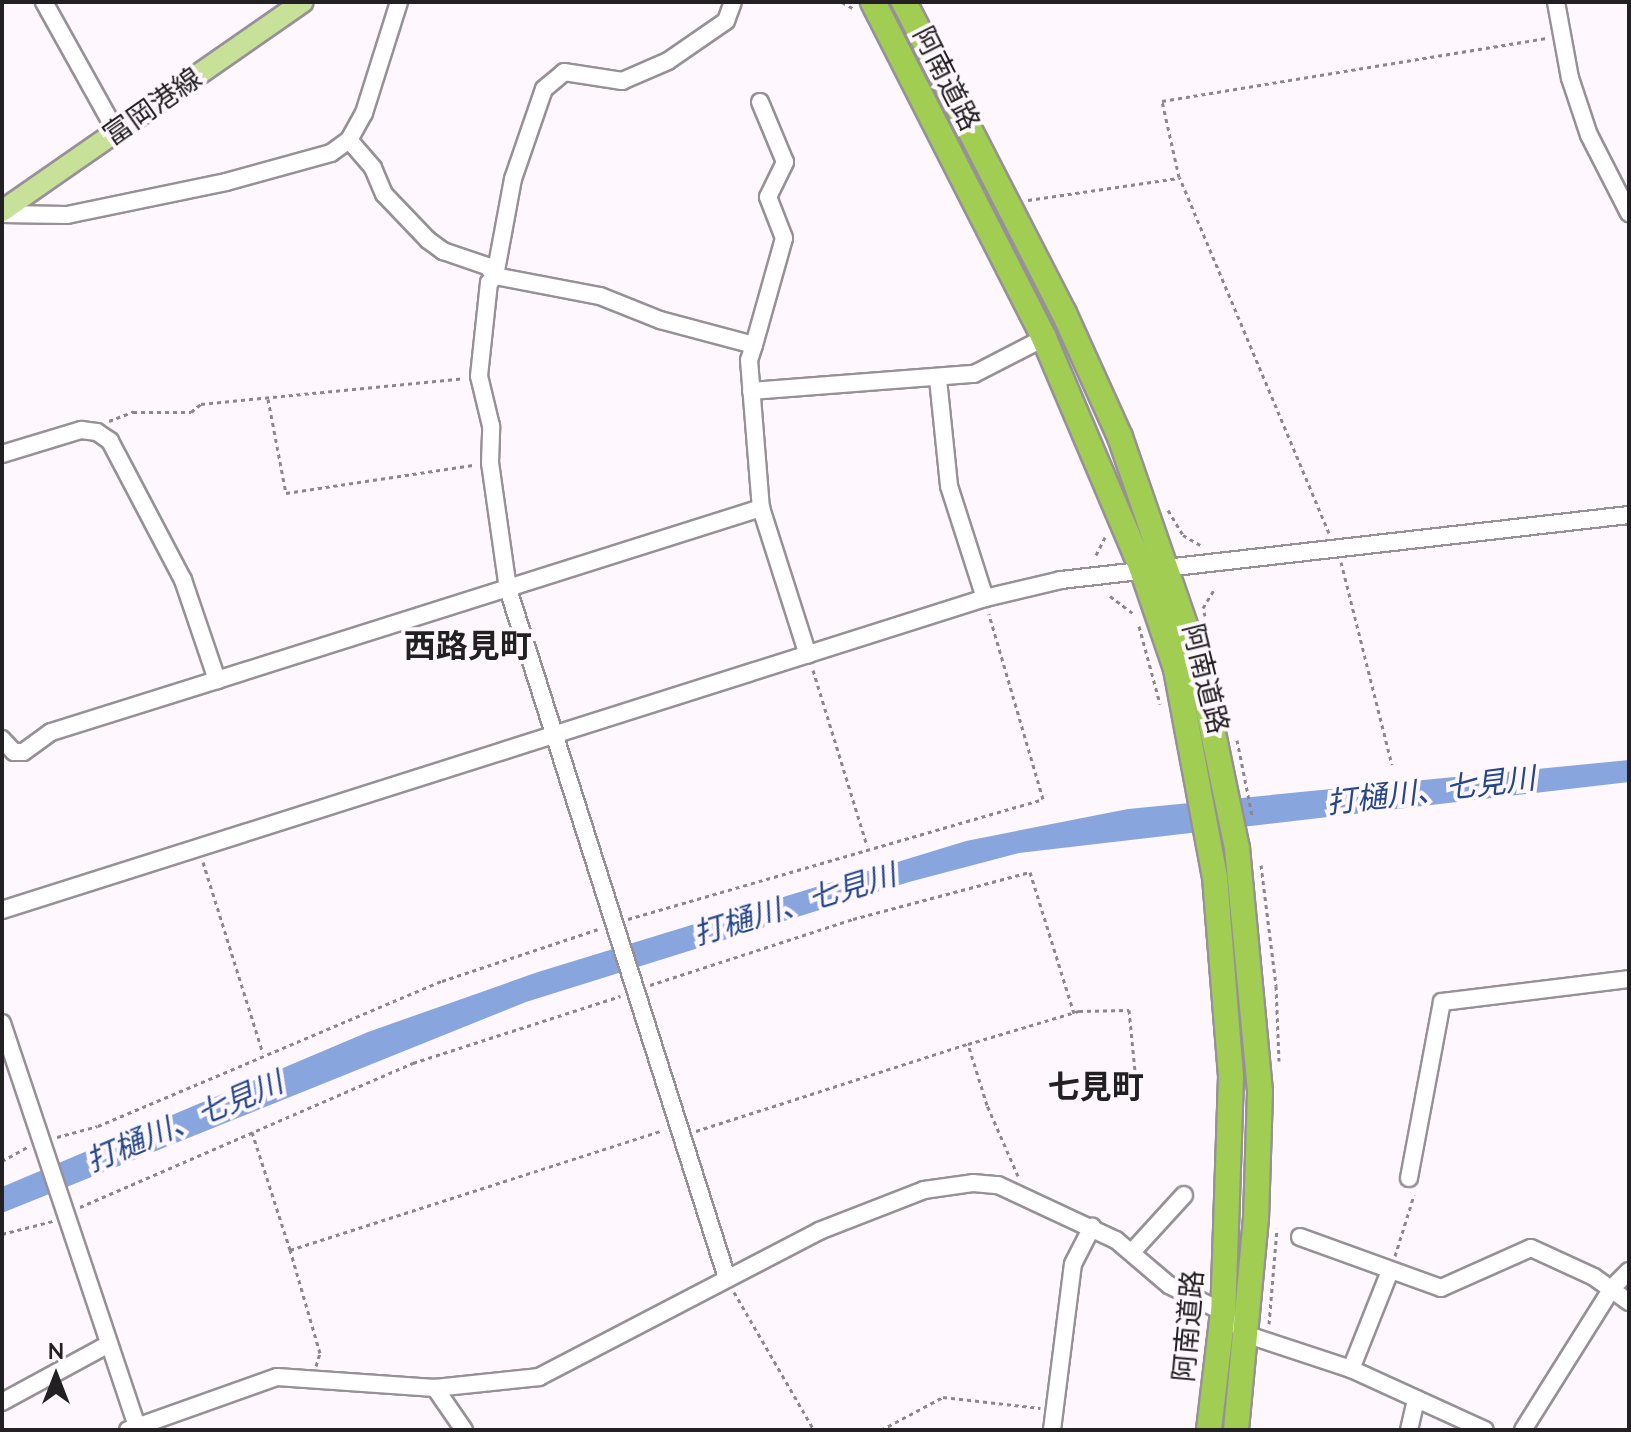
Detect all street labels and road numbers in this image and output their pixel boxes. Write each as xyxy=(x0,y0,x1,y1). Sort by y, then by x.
street label: 阿南道路 xyxy=(906,21,986,137)
street label: 富岡港線 xyxy=(97,61,209,153)
street label: 阿南道路 xyxy=(1175,621,1235,737)
street label: 阿南道路 xyxy=(1167,1269,1211,1383)

